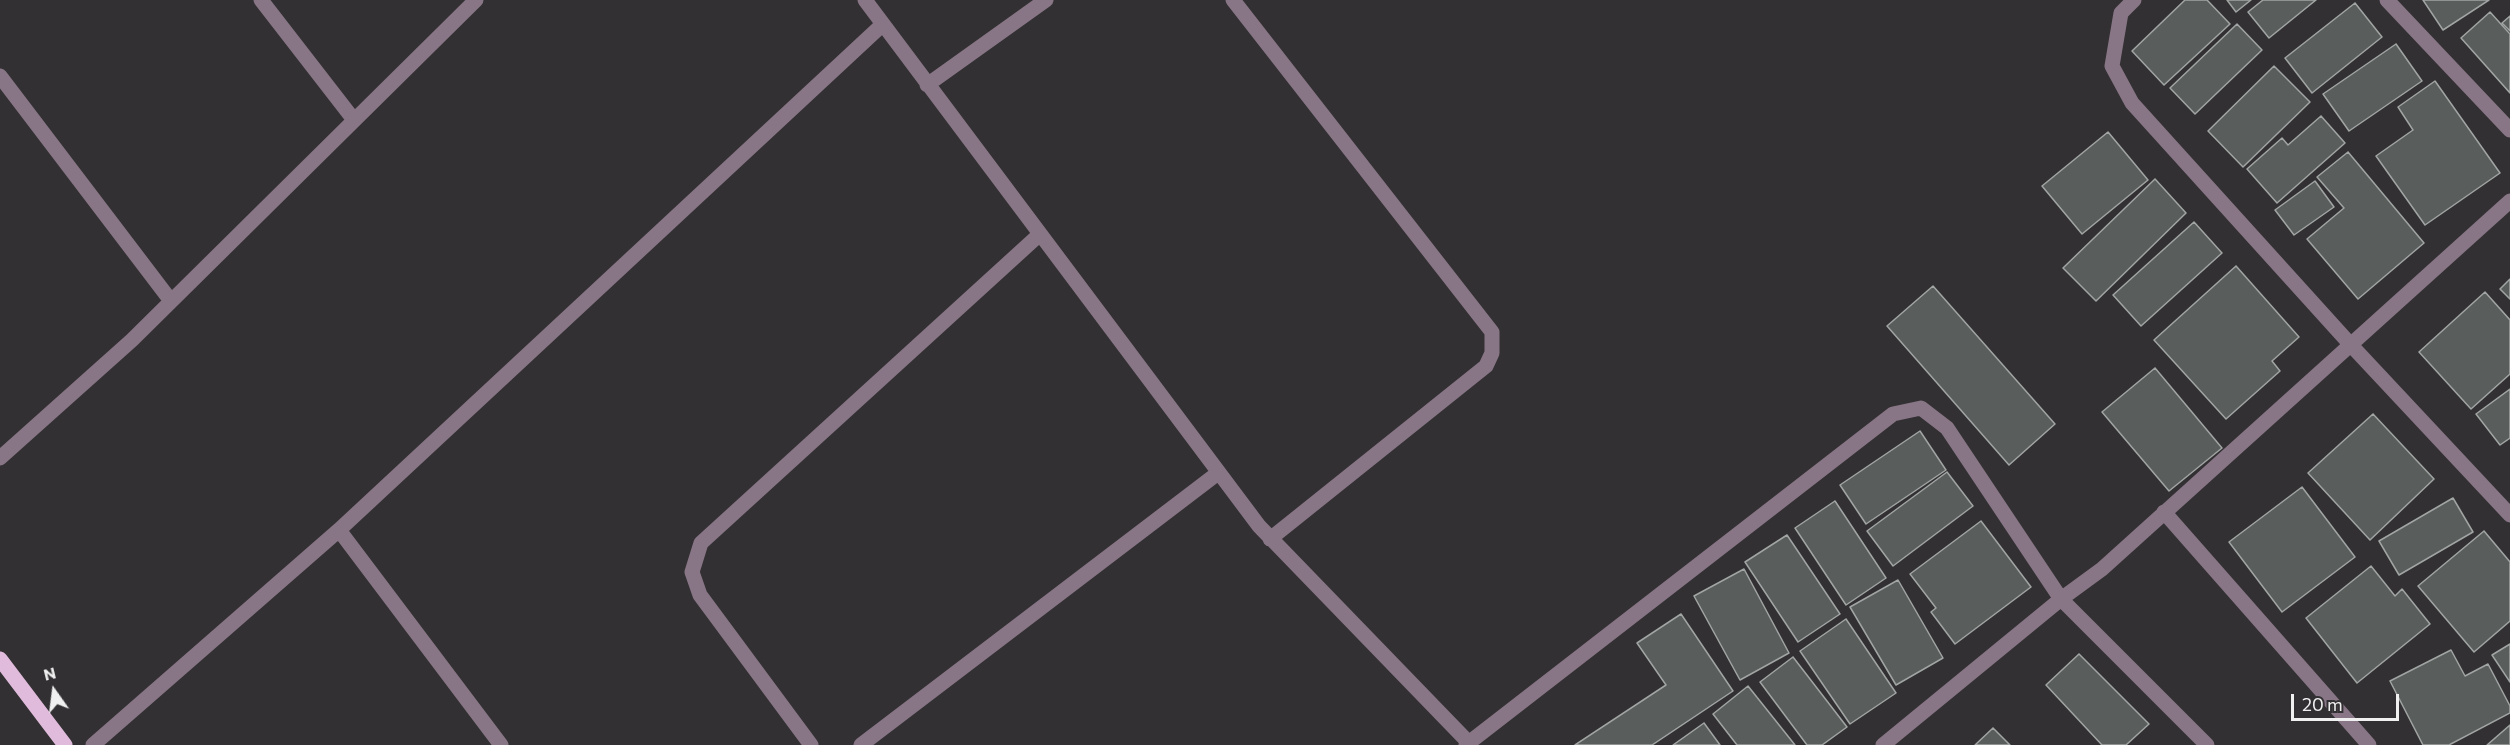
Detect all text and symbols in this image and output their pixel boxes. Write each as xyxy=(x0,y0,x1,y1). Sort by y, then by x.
north arrow xyxy=(24,661,84,721)
text: N xyxy=(41,662,58,684)
scale bar xyxy=(2294,682,2402,720)
text: 20 m xyxy=(2302,693,2343,715)

